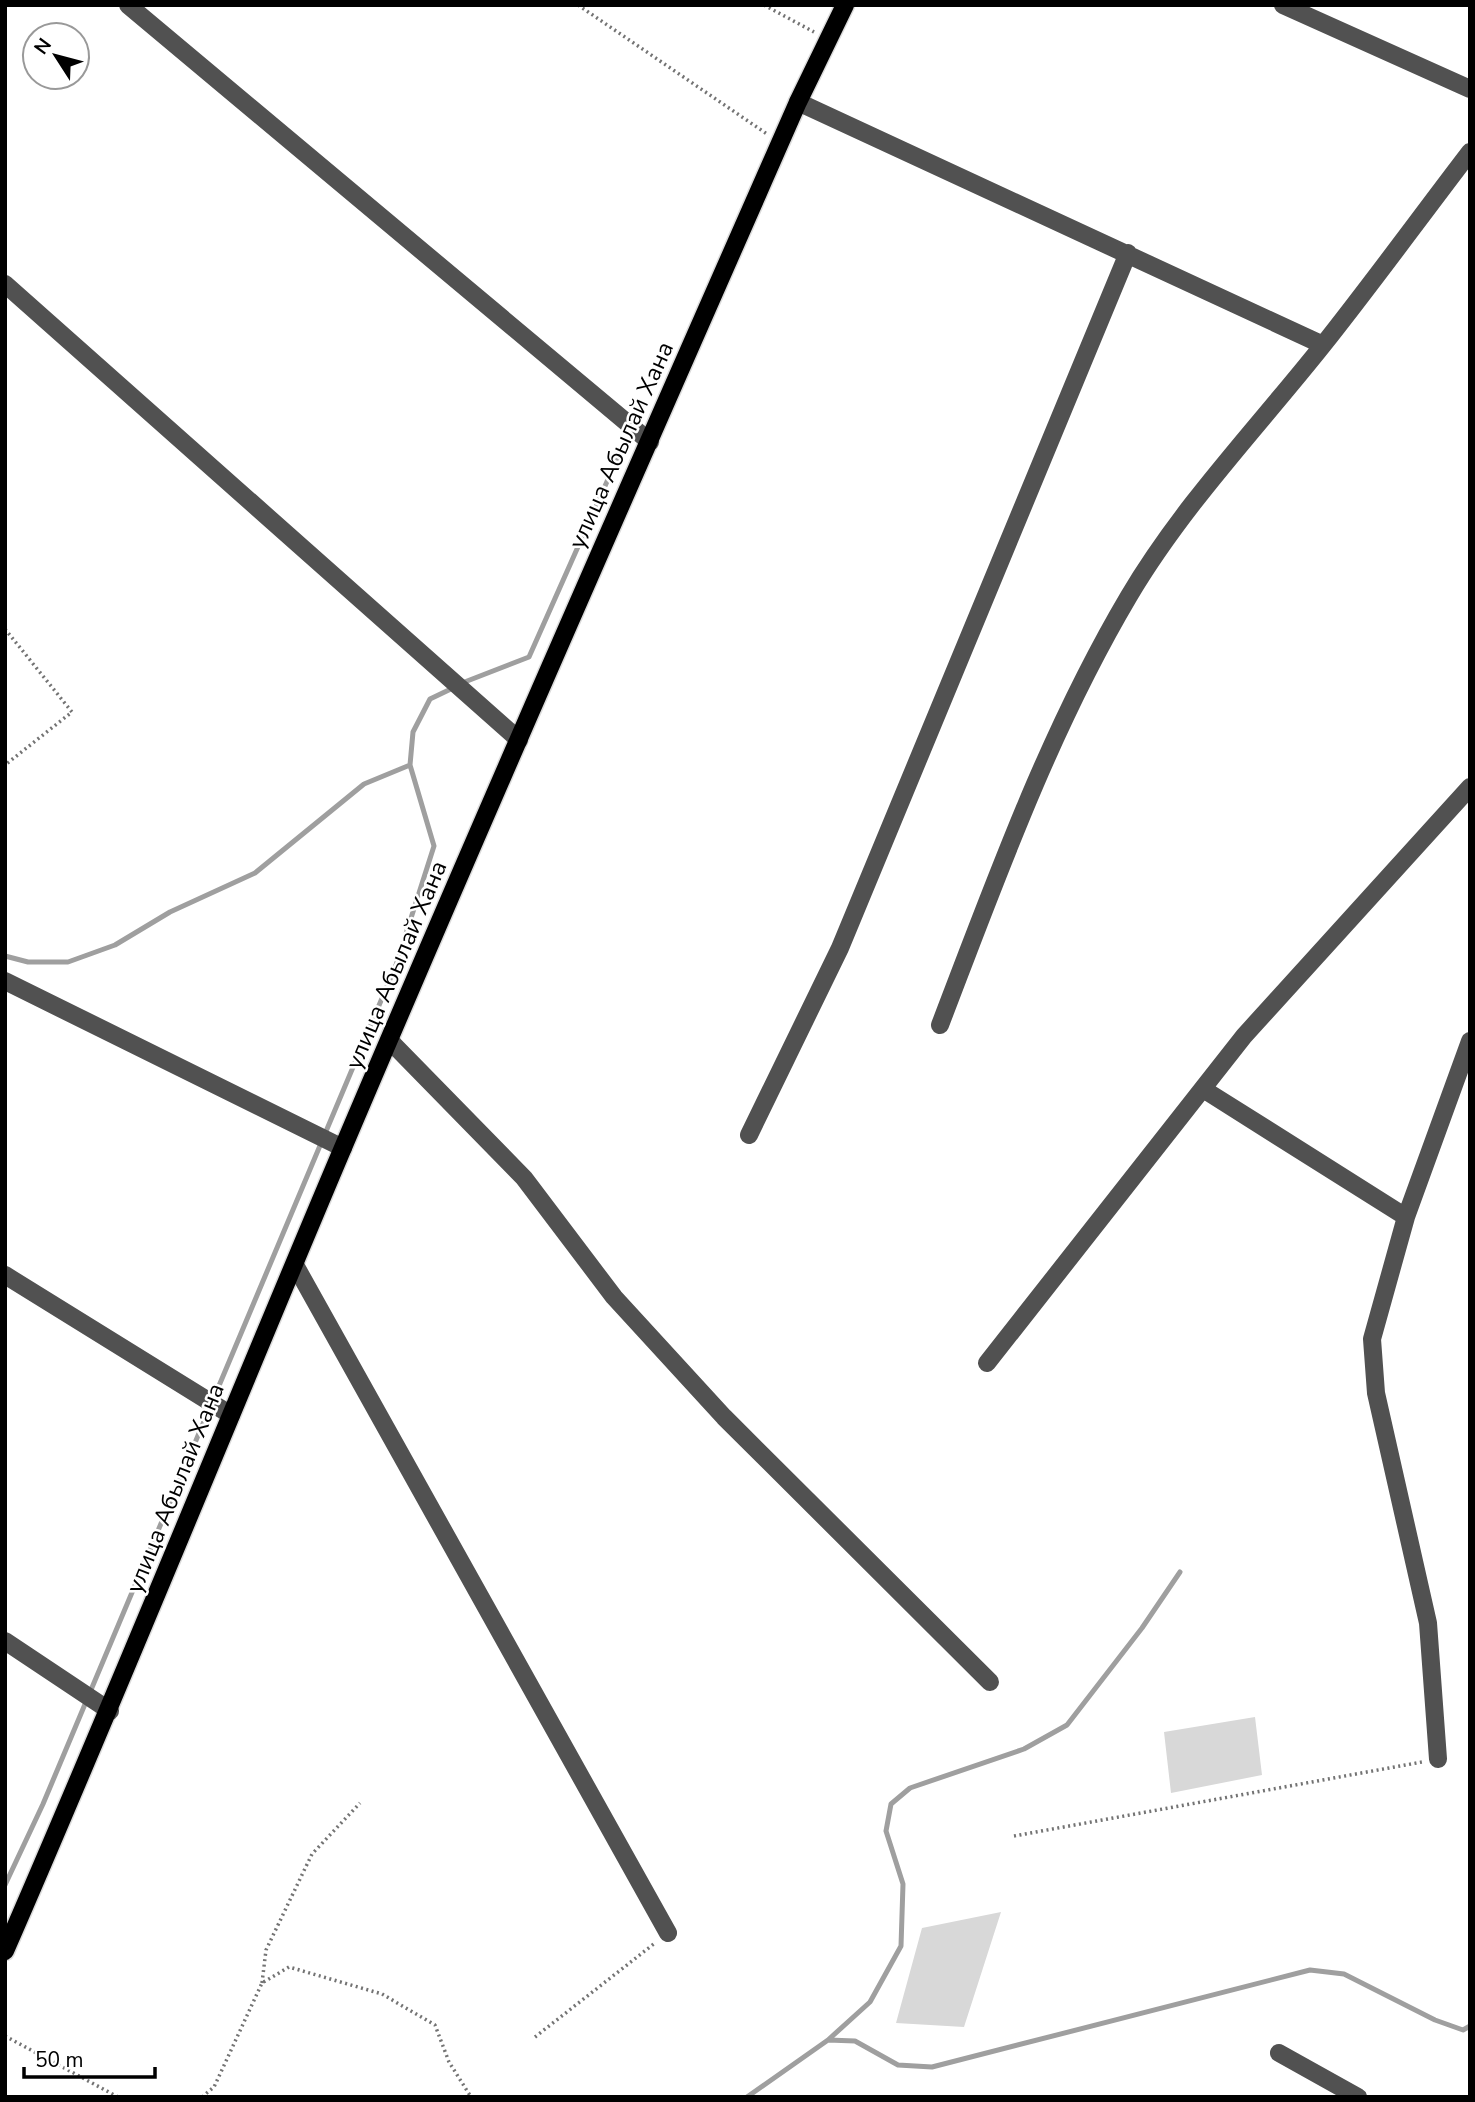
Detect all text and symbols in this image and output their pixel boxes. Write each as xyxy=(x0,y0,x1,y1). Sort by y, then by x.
north arrow xyxy=(21,21,91,91)
text: N xyxy=(28,33,58,60)
street label: улица Абылай Хана xyxy=(561,336,681,554)
street label: улица Абылай Хана xyxy=(338,856,454,1074)
street label: улица Абылай Хана xyxy=(118,1378,232,1598)
scale bar xyxy=(24,2036,156,2080)
text: 50 m xyxy=(35,2046,84,2074)

